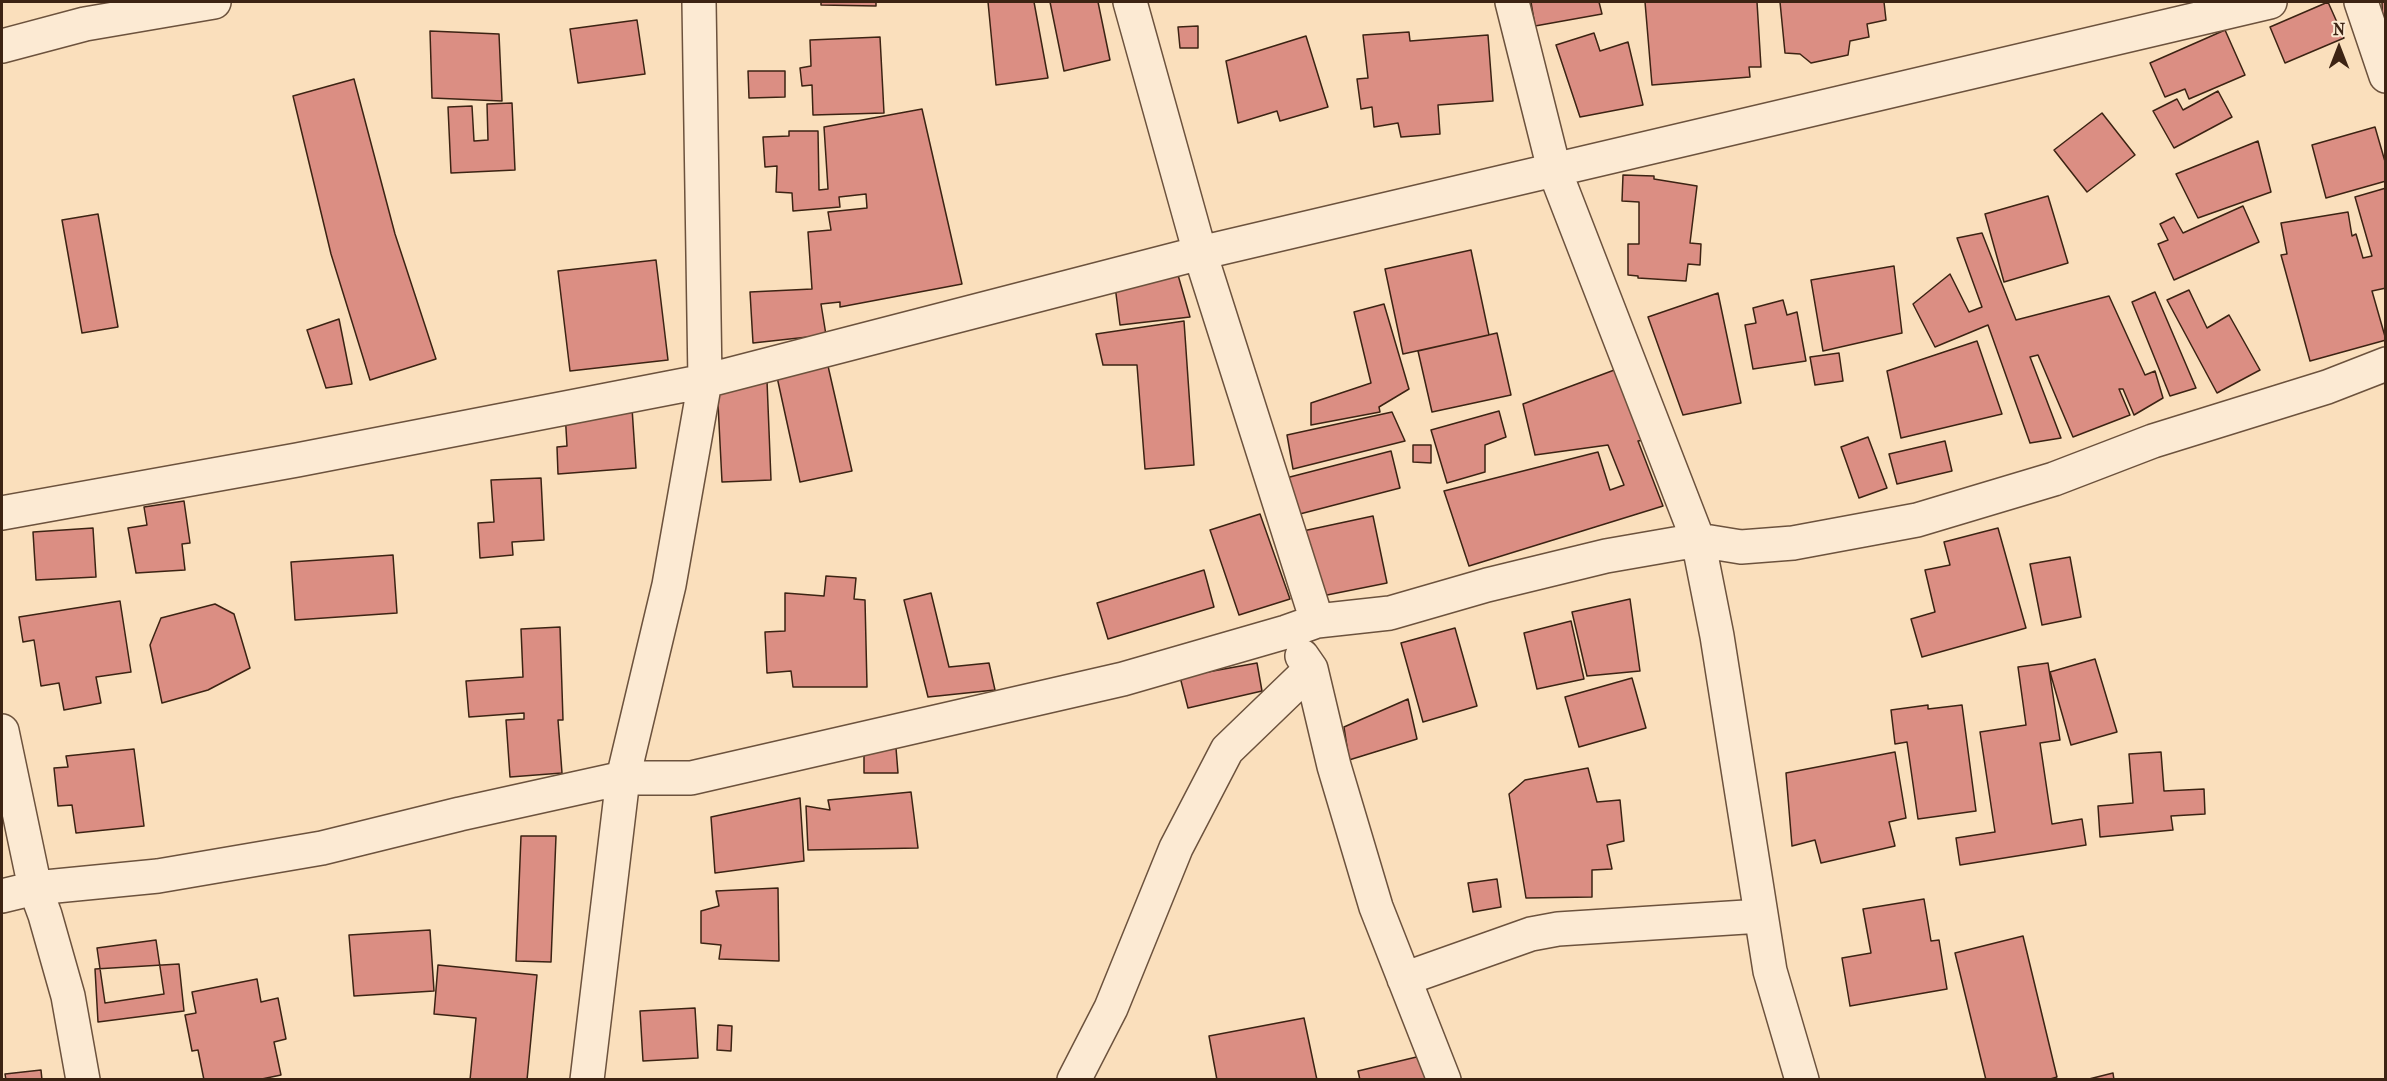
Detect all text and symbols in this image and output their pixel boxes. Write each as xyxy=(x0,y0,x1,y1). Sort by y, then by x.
north arrow xyxy=(2309,18,2369,78)
text: N xyxy=(2333,20,2345,39)

